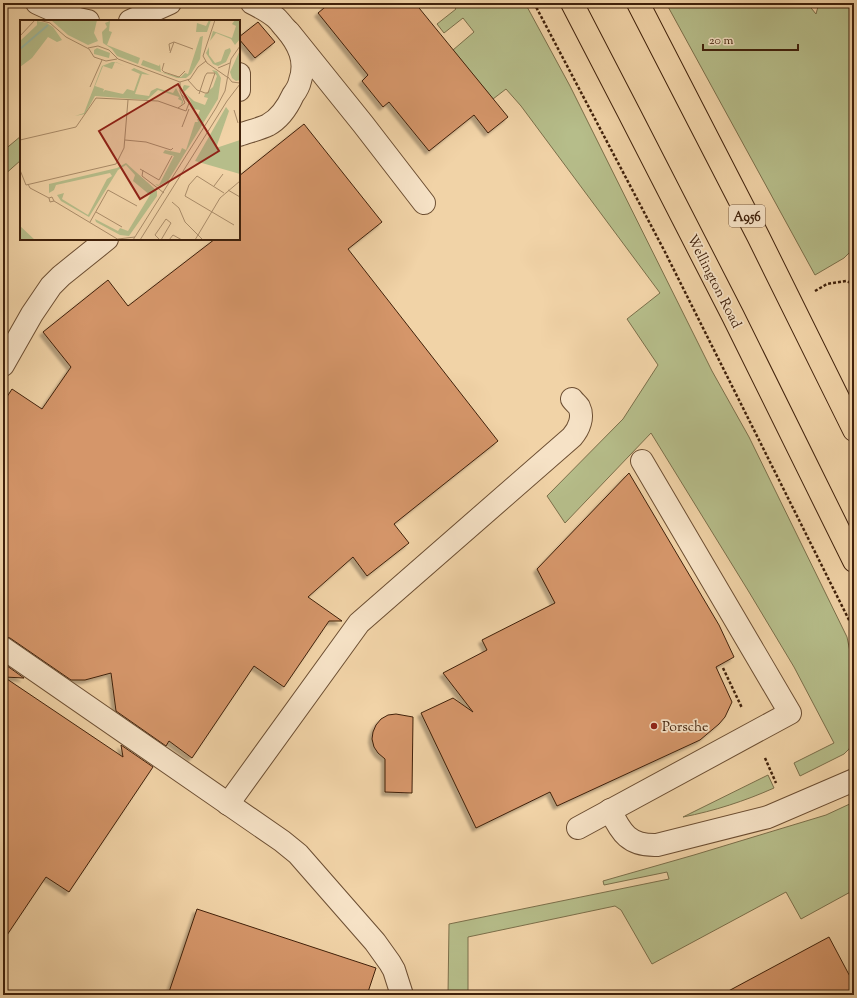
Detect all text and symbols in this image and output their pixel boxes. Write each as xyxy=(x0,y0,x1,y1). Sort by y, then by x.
inset map xyxy=(20,20,240,240)
scale bar xyxy=(703,26,798,52)
text: 20 m xyxy=(709,32,734,50)
road number: A956 xyxy=(729,205,765,227)
street label: Wellington Road xyxy=(681,232,745,332)
place label: Porsche xyxy=(662,718,709,738)
marker: Porsche xyxy=(649,721,659,731)

